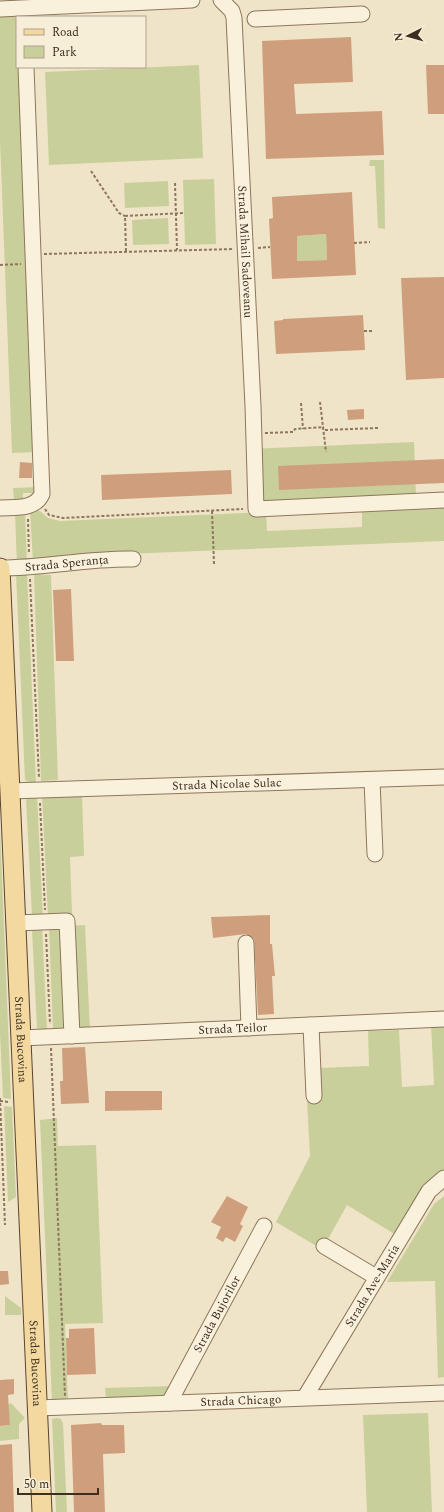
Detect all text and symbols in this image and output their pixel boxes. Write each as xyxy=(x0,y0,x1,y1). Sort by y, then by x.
legend xyxy=(16,16,146,68)
north arrow xyxy=(388,16,428,56)
text: Road xyxy=(52,23,79,42)
text: N xyxy=(390,32,407,42)
text: Park xyxy=(52,43,77,62)
street label: Strada Mihail Sadoveanu xyxy=(233,185,258,319)
street label: Strada Speranța xyxy=(24,550,109,577)
street label: Strada Nicolae Sulac xyxy=(172,773,282,795)
street label: Strada Bucovina xyxy=(10,996,32,1083)
street label: Strada Teilor xyxy=(198,1017,268,1040)
street label: Strada Ave-Maria xyxy=(340,1240,404,1331)
street label: Strada Bujorilor xyxy=(188,1272,245,1356)
street label: Strada Bucovina xyxy=(24,1320,47,1407)
street label: Strada Chicago xyxy=(200,1389,282,1411)
scale bar xyxy=(18,1470,98,1496)
text: 50 m xyxy=(24,1475,49,1494)

